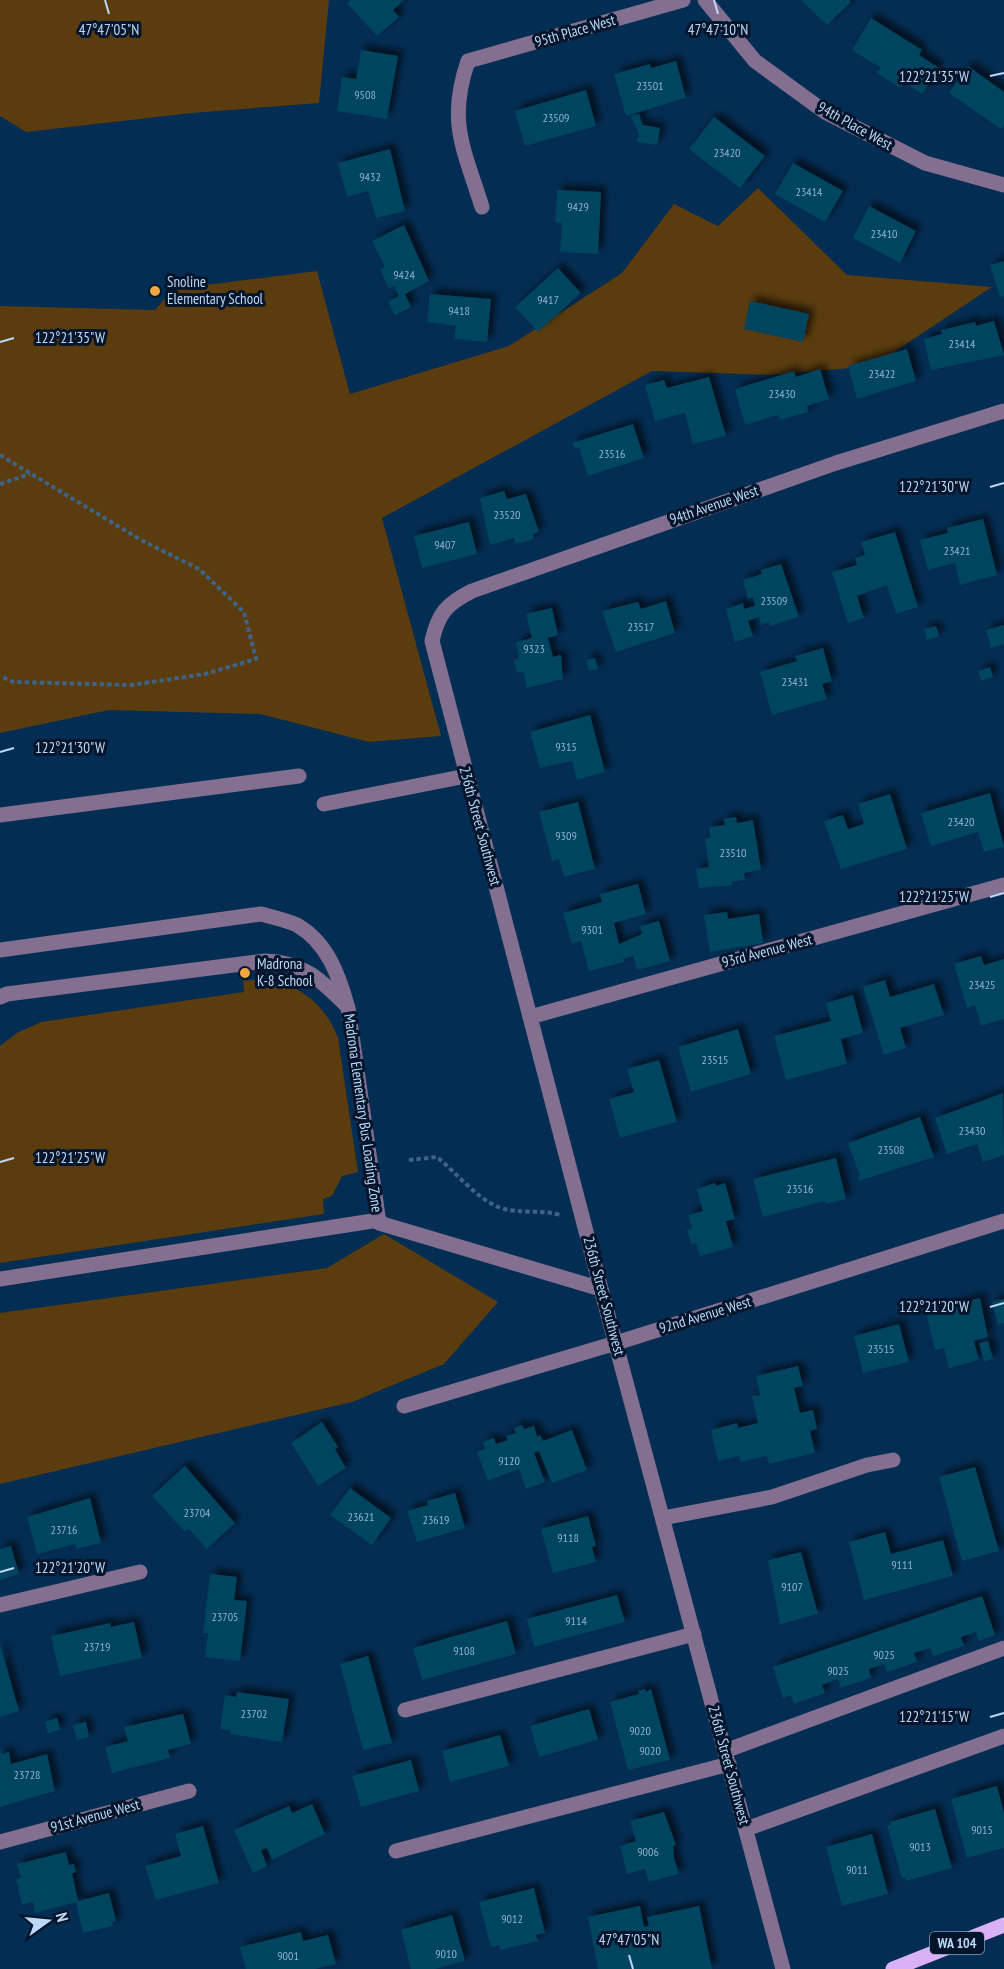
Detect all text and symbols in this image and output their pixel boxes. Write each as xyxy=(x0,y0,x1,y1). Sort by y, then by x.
street label: 95th Place West xyxy=(532,10,617,51)
text: 47°47'05"N xyxy=(79,20,139,39)
text: 47°47'10"N xyxy=(688,20,748,39)
text: 122°21'35"W xyxy=(899,67,969,86)
house number: 23501 xyxy=(636,78,664,93)
house number: 9508 xyxy=(354,87,376,102)
street label: 94th Place West xyxy=(814,97,896,154)
house number: 23509 xyxy=(542,110,570,125)
house number: 23420 xyxy=(713,145,741,160)
house number: 9432 xyxy=(359,169,381,184)
house number: 23414 xyxy=(795,184,823,199)
house number: 9429 xyxy=(567,199,589,214)
house number: 23410 xyxy=(870,226,898,241)
house number: 9424 xyxy=(393,267,415,282)
place label: Snoline Elementary School xyxy=(167,272,264,308)
marker: Snoline Elementary School xyxy=(148,284,162,298)
house number: 9417 xyxy=(537,292,559,307)
house number: 9418 xyxy=(448,303,470,318)
text: 122°21'35"W xyxy=(35,328,105,347)
house number: 23414 xyxy=(948,336,976,351)
house number: 23422 xyxy=(868,366,896,381)
house number: 23430 xyxy=(768,386,796,401)
house number: 23516 xyxy=(598,446,626,461)
text: 122°21'30"W xyxy=(899,477,969,496)
street label: 94th Avenue West xyxy=(667,480,761,529)
house number: 23520 xyxy=(493,507,521,522)
house number: 9407 xyxy=(434,537,456,552)
house number: 23421 xyxy=(943,543,971,558)
house number: 23509 xyxy=(760,593,788,608)
house number: 23517 xyxy=(627,619,655,634)
house number: 9323 xyxy=(523,641,545,656)
house number: 23431 xyxy=(781,674,809,689)
text: 122°21'30"W xyxy=(35,738,105,757)
house number: 9315 xyxy=(555,739,577,754)
street label: 236th Street Southwest xyxy=(455,764,506,888)
house number: 23420 xyxy=(947,814,975,829)
house number: 9309 xyxy=(555,828,577,843)
house number: 23510 xyxy=(719,845,747,860)
text: 122°21'25"W xyxy=(899,887,969,906)
house number: 9301 xyxy=(581,922,603,937)
street label: 93rd Avenue West xyxy=(720,929,814,972)
place label: Madrona K-8 School xyxy=(257,954,313,990)
marker: Madrona K-8 School xyxy=(238,966,252,980)
house number: 23425 xyxy=(968,977,996,992)
street label: Madrona Elementary Bus Loading Zone xyxy=(340,1012,387,1214)
house number: 23515 xyxy=(701,1052,729,1067)
house number: 23430 xyxy=(958,1123,986,1138)
house number: 23508 xyxy=(877,1142,905,1157)
text: 122°21'25"W xyxy=(35,1148,105,1167)
house number: 23516 xyxy=(786,1181,814,1196)
street label: 236th Street Southwest xyxy=(579,1234,630,1358)
street label: 92nd Avenue West xyxy=(657,1292,753,1338)
text: 122°21'20"W xyxy=(899,1297,969,1316)
house number: 23515 xyxy=(867,1341,895,1356)
house number: 9120 xyxy=(498,1453,520,1468)
house number: 23704 xyxy=(183,1505,211,1520)
house number: 23621 xyxy=(347,1509,375,1524)
house number: 23619 xyxy=(422,1512,450,1527)
house number: 23716 xyxy=(50,1522,78,1537)
house number: 9118 xyxy=(557,1530,579,1545)
house number: 9111 xyxy=(891,1557,913,1572)
text: 122°21'20"W xyxy=(35,1558,105,1577)
house number: 9107 xyxy=(781,1579,803,1594)
house number: 23705 xyxy=(211,1609,239,1624)
house number: 9114 xyxy=(565,1613,587,1628)
house number: 23719 xyxy=(83,1639,111,1654)
house number: 9108 xyxy=(453,1643,475,1658)
house number: 9025 xyxy=(873,1647,895,1662)
house number: 9025 xyxy=(827,1663,849,1678)
street label: 236th Street Southwest xyxy=(704,1703,755,1827)
house number: 23702 xyxy=(240,1706,268,1721)
text: 122°21'15"W xyxy=(899,1707,969,1726)
house number: 9020 xyxy=(629,1723,651,1738)
house number: 9020 xyxy=(639,1743,661,1758)
house number: 23728 xyxy=(13,1767,41,1782)
street label: 91st Avenue West xyxy=(48,1795,141,1837)
house number: 9015 xyxy=(971,1822,993,1837)
house number: 9013 xyxy=(909,1839,931,1854)
house number: 9006 xyxy=(637,1844,659,1859)
house number: 9011 xyxy=(846,1862,868,1877)
north arrow xyxy=(18,1891,78,1951)
text: N xyxy=(52,1910,73,1924)
house number: 9012 xyxy=(501,1911,523,1926)
text: 47°47'05"N xyxy=(599,1930,659,1949)
road number: WA 104 xyxy=(930,1932,984,1954)
house number: 9010 xyxy=(435,1946,457,1961)
house number: 9001 xyxy=(277,1948,299,1963)

